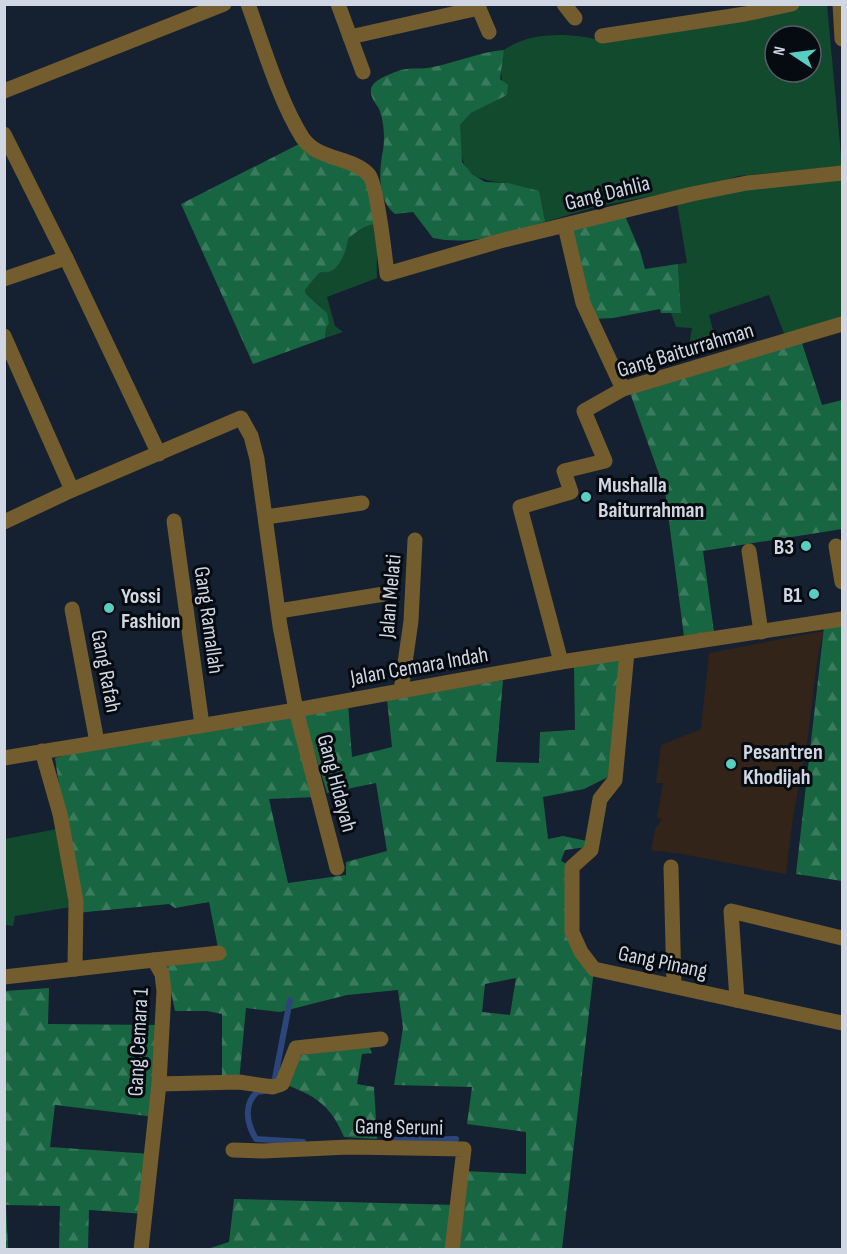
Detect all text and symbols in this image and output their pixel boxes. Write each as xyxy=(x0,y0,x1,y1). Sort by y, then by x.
north arrow xyxy=(763,24,823,84)
text: N xyxy=(770,45,790,57)
street label: Gang Dahlia xyxy=(562,170,653,217)
street label: Gang Baiturrahman xyxy=(614,317,757,384)
place label: Mushalla Baiturrahman xyxy=(598,472,704,524)
marker: Mushalla Baiturrahman xyxy=(579,490,593,504)
place label: B3 xyxy=(774,534,794,561)
marker: B3 xyxy=(799,539,813,553)
street label: Jalan Melati xyxy=(373,553,408,640)
street label: Gang Ramallah xyxy=(188,565,229,676)
place label: B1 xyxy=(783,582,802,609)
place label: Yossi Fashion xyxy=(121,583,181,635)
marker: B1 xyxy=(807,587,821,601)
marker: Yossi Fashion xyxy=(102,601,116,615)
street label: Gang Rafah xyxy=(84,628,127,715)
street label: Jalan Cemara Indah xyxy=(347,641,490,692)
street label: Gang Hidayah xyxy=(311,732,363,835)
place label: Pesantren Khodijah xyxy=(743,739,823,791)
marker: Pesantren Khodijah xyxy=(724,757,738,771)
street label: Gang Pinang xyxy=(616,940,710,985)
street label: Gang Cemara 1 xyxy=(122,987,155,1097)
street label: Gang Seruni xyxy=(355,1113,443,1142)

